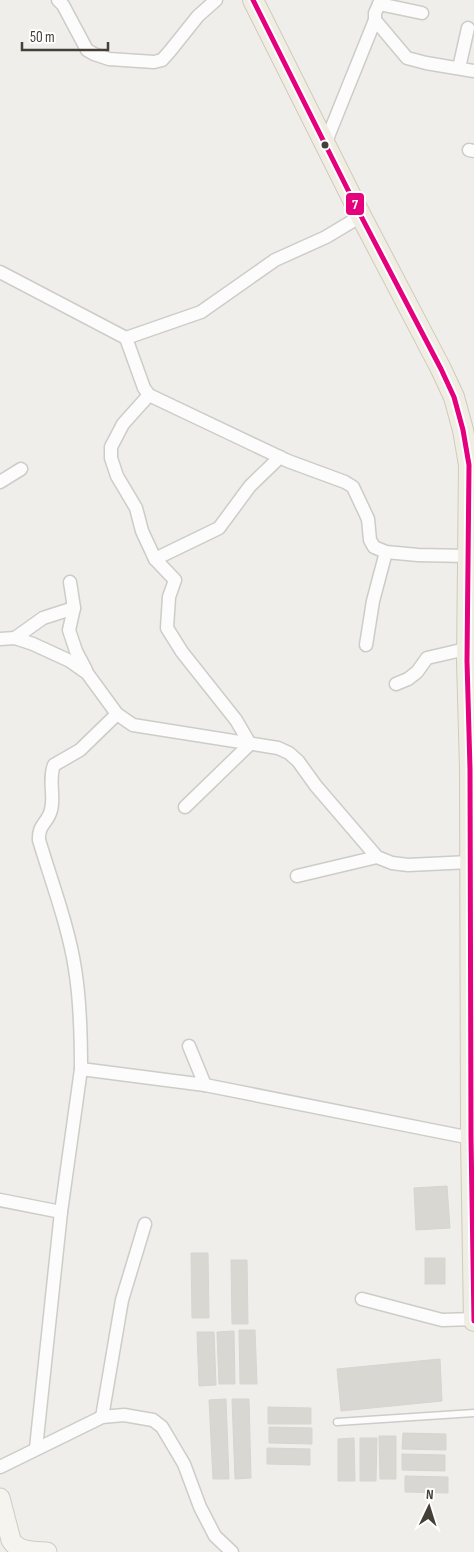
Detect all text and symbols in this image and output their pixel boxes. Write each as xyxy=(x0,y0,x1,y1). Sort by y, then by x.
scale bar xyxy=(22,20,109,52)
text: 50 m xyxy=(30,28,55,47)
unlabelled marker xyxy=(320,140,330,150)
line badge: 7 xyxy=(345,192,365,216)
text: 7 xyxy=(352,196,359,213)
north arrow xyxy=(404,1482,454,1532)
text: N xyxy=(426,1486,434,1503)

